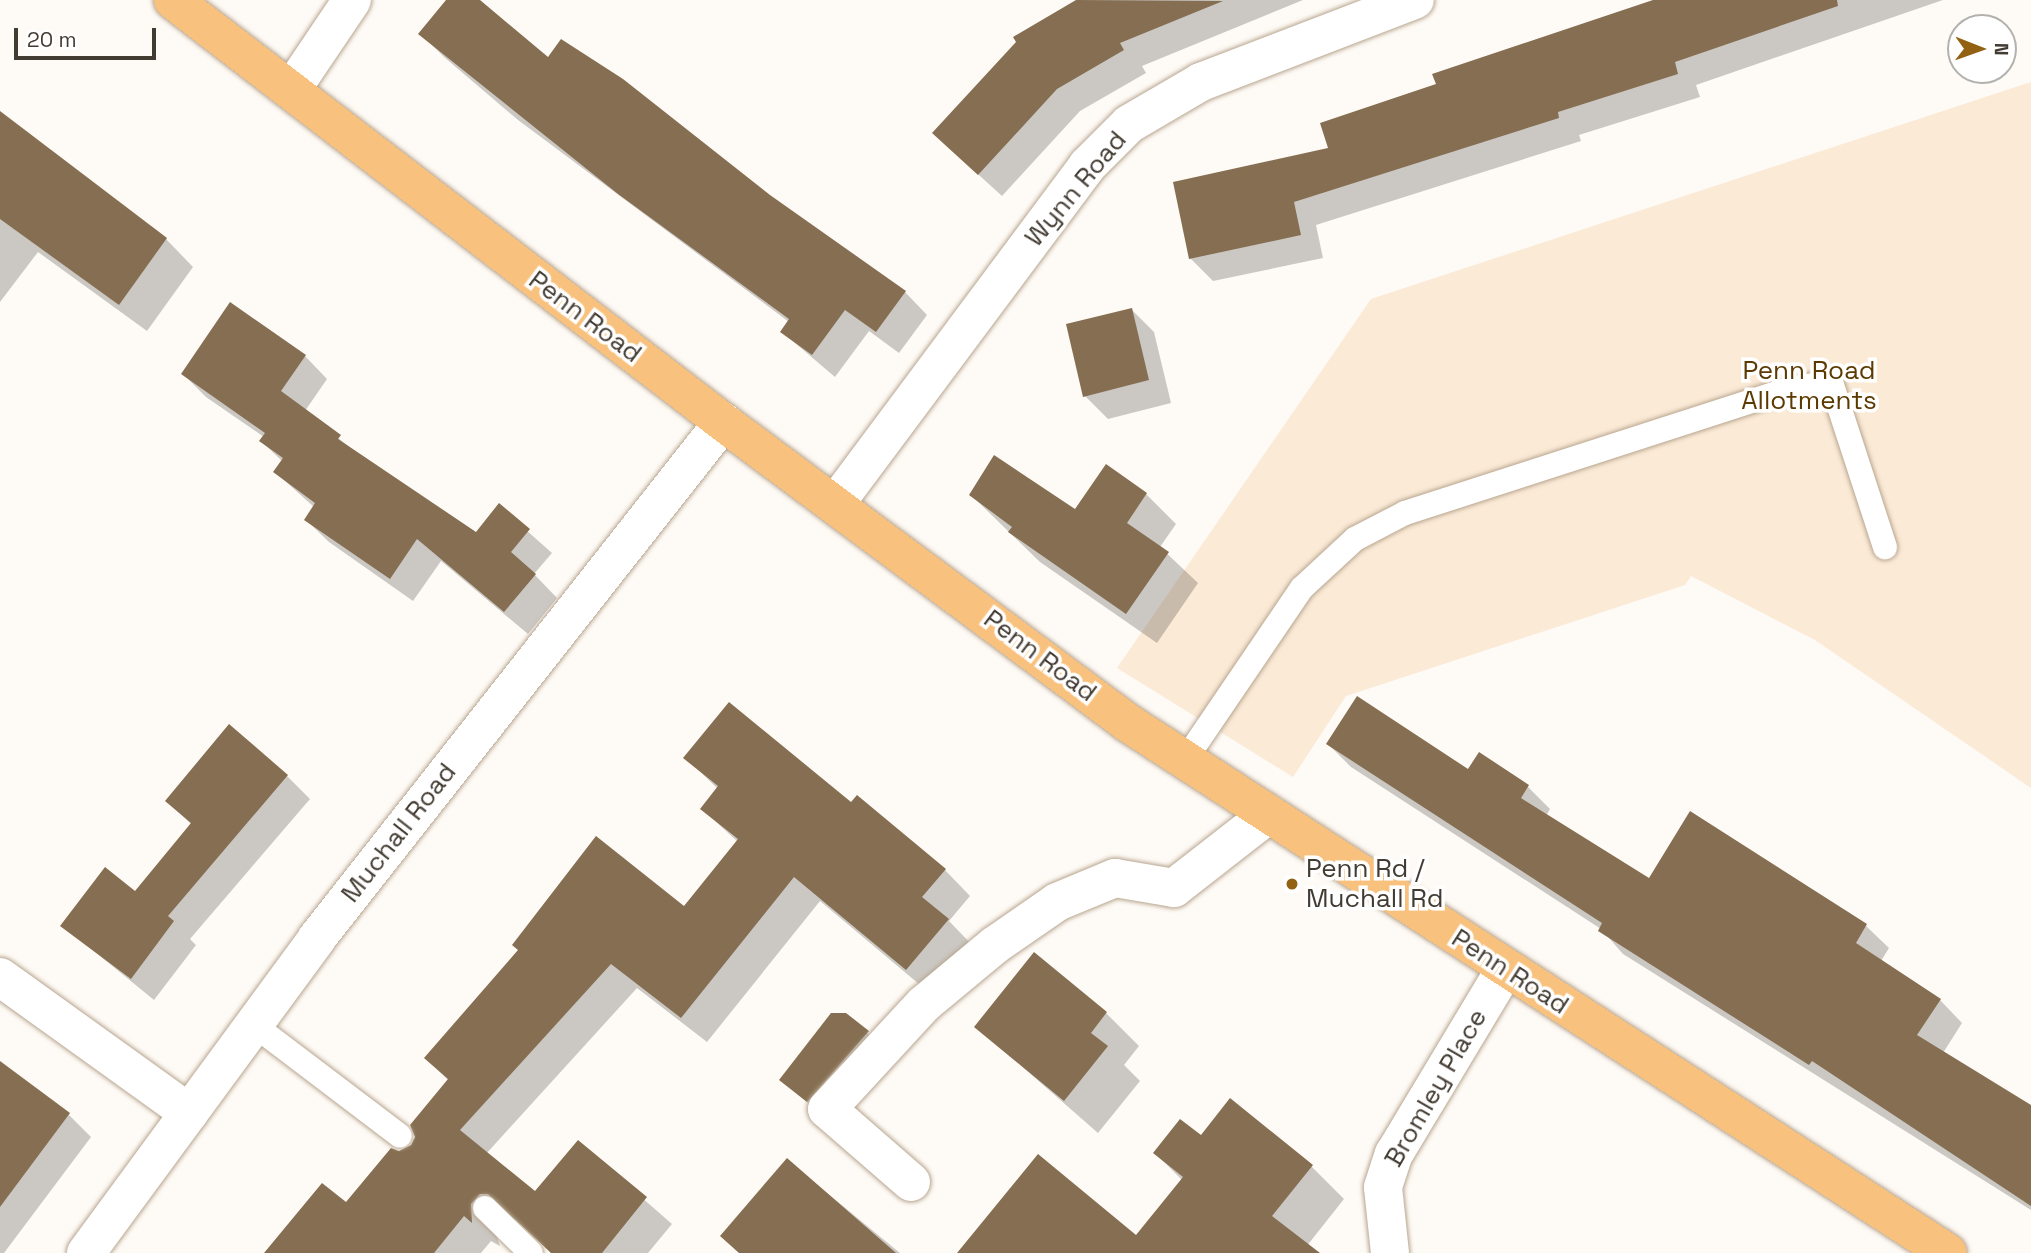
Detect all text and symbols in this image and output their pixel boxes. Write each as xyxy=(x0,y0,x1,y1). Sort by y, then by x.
scale bar xyxy=(18,14,159,58)
north arrow xyxy=(1947,14,2017,84)
text: 20 m xyxy=(27,26,77,53)
text: N xyxy=(1989,43,2014,56)
street label: Wynn Road xyxy=(1019,125,1133,253)
street label: Penn Road xyxy=(523,265,647,369)
park label: Penn Road Allotments xyxy=(1741,355,1877,416)
street label: Penn Road xyxy=(978,604,1102,708)
street label: Muchall Road xyxy=(335,757,463,909)
place label: Penn Rd / Muchall Rd xyxy=(1306,853,1443,914)
marker: Penn Rd / Muchall Rd xyxy=(1284,876,1300,892)
street label: Penn Road xyxy=(1446,923,1574,1021)
street label: Bromley Place xyxy=(1378,1004,1494,1172)

